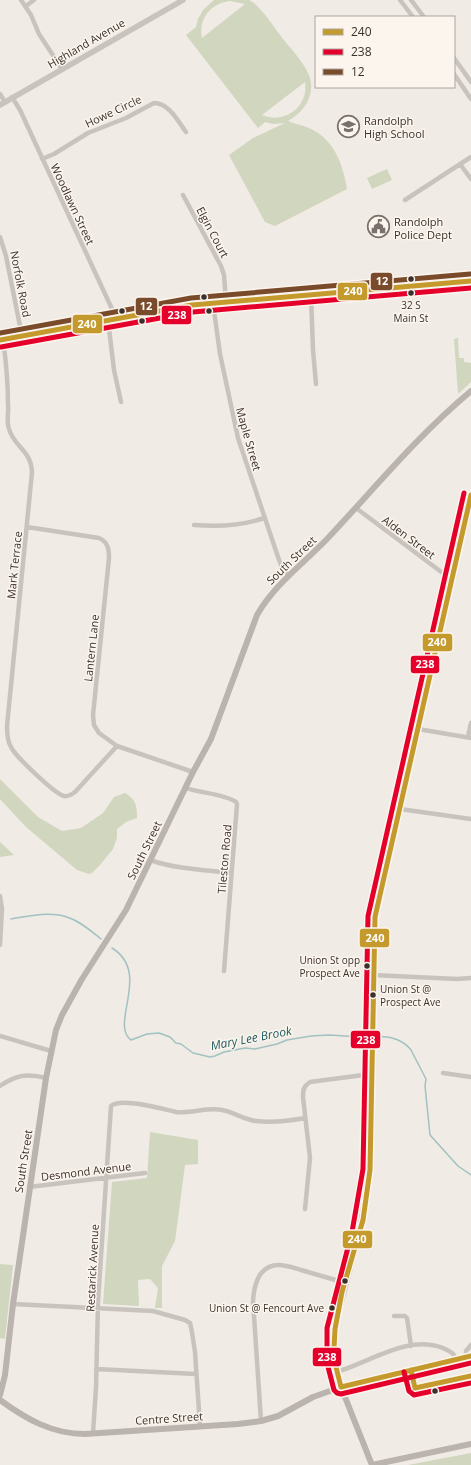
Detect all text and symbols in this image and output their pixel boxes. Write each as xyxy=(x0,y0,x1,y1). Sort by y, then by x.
street label: Highland Avenue xyxy=(45,15,127,71)
legend xyxy=(315,16,455,88)
text: 240 xyxy=(351,23,372,40)
text: 238 xyxy=(351,43,372,60)
text: 12 xyxy=(351,63,365,80)
street label: Howe Circle xyxy=(82,91,144,131)
school or university icon: Randolph High School xyxy=(336,113,362,139)
place label: Randolph High School xyxy=(364,113,425,141)
street label: Woodlawn Street xyxy=(48,161,98,247)
street label: Elgin Court xyxy=(193,204,233,260)
public building icon: Randolph Police Dept xyxy=(365,214,391,240)
place label: Randolph Police Dept xyxy=(394,214,452,242)
street label: Norfolk Road xyxy=(7,250,35,318)
line badge: 12 xyxy=(370,272,393,291)
text: 12 xyxy=(376,273,388,288)
unlabelled marker xyxy=(406,274,416,284)
line badge: 240 xyxy=(337,282,368,301)
text: 240 xyxy=(344,283,362,298)
marker: 32 S Main St xyxy=(406,288,416,298)
unlabelled marker xyxy=(199,292,209,302)
line badge: 12 xyxy=(135,297,158,316)
text: 12 xyxy=(140,298,152,313)
place label: 32 S Main St xyxy=(394,298,429,325)
line badge: 238 xyxy=(161,305,192,325)
unlabelled marker xyxy=(117,306,127,316)
unlabelled marker xyxy=(204,306,214,316)
text: 238 xyxy=(168,307,186,322)
line badge: 240 xyxy=(72,314,103,334)
text: 240 xyxy=(78,316,96,331)
unlabelled marker xyxy=(137,316,147,326)
street label: Maple Street xyxy=(233,406,265,473)
street label: Alden Street xyxy=(379,512,439,562)
street label: Mark Terrace xyxy=(3,530,25,600)
street label: South Street xyxy=(263,532,319,588)
street label: Lantern Lane xyxy=(80,614,102,682)
line badge: 240 xyxy=(422,633,453,652)
text: 240 xyxy=(428,634,446,649)
line badge: 238 xyxy=(410,655,440,674)
text: 238 xyxy=(416,656,434,671)
street label: South Street xyxy=(123,818,165,882)
street label: Tileston Road xyxy=(214,824,234,894)
line badge: 240 xyxy=(359,928,390,948)
text: 240 xyxy=(366,930,384,945)
place label: Union St opp Prospect Ave xyxy=(299,953,360,980)
marker: Union St opp Prospect Ave xyxy=(362,961,372,971)
place label: Union St @ Prospect Ave xyxy=(380,982,441,1009)
marker: Union St @ Prospect Ave xyxy=(368,990,378,1000)
water label: Mary Lee Brook xyxy=(209,1022,294,1054)
line badge: 238 xyxy=(350,1030,381,1049)
text: 238 xyxy=(357,1032,375,1047)
street label: South Street xyxy=(11,1128,35,1194)
street label: Desmond Avenue xyxy=(40,1158,132,1184)
street label: Restarick Avenue xyxy=(82,1224,102,1312)
line badge: 240 xyxy=(342,1230,373,1249)
text: 240 xyxy=(348,1231,366,1246)
unlabelled marker xyxy=(340,1276,350,1286)
place label: Union St @ Fencourt Ave xyxy=(209,1301,324,1315)
marker: Union St @ Fencourt Ave xyxy=(327,1303,337,1313)
line badge: 238 xyxy=(312,1347,342,1367)
text: 238 xyxy=(318,1349,336,1364)
unlabelled marker xyxy=(430,1386,440,1396)
street label: Centre Street xyxy=(135,1408,204,1428)

